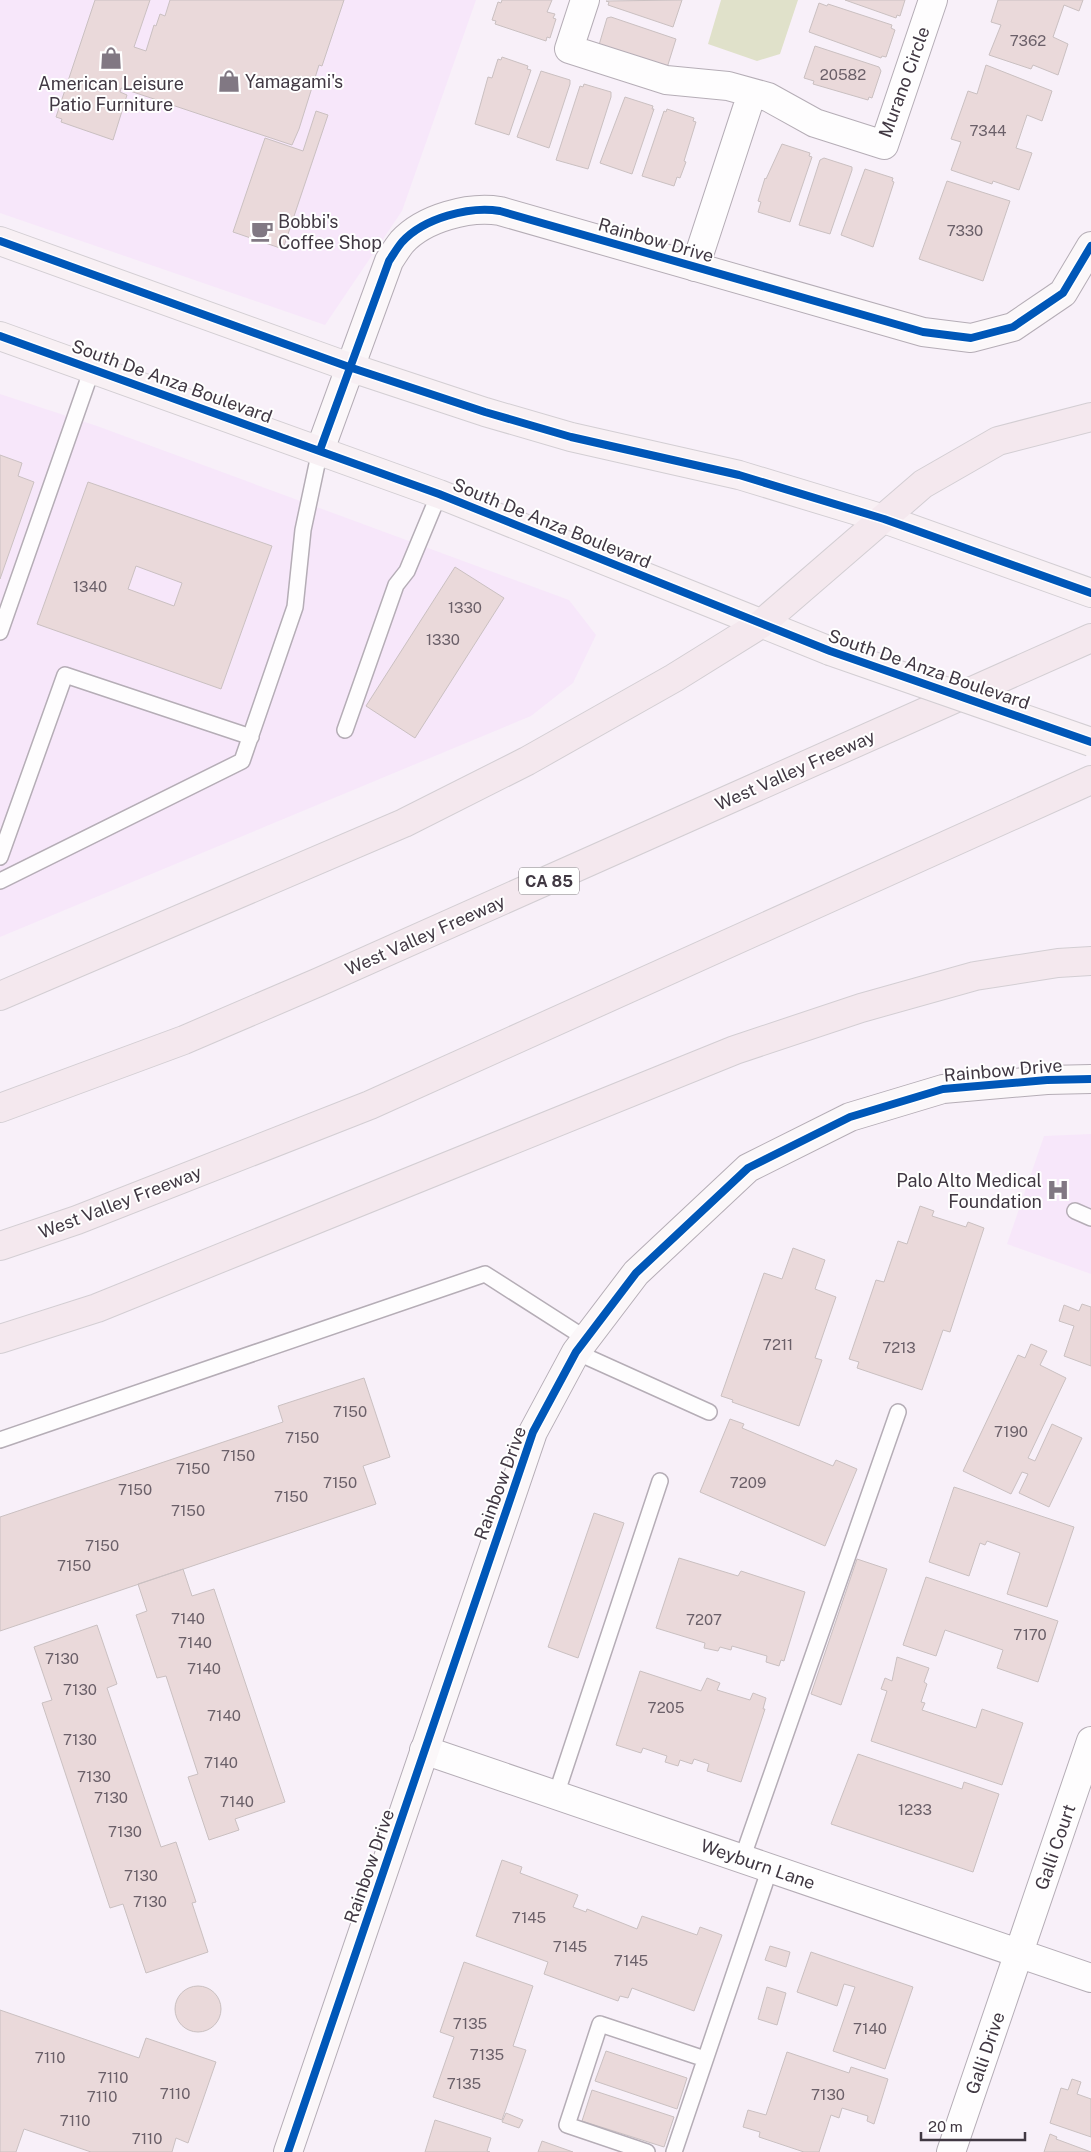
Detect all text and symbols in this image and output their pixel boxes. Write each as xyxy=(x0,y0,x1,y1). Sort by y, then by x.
street label: Murano Circle xyxy=(874,24,934,140)
house number: 7362 xyxy=(1010,32,1046,49)
shop icon: American Leisure Patio Furniture xyxy=(98,45,124,71)
house number: 20582 xyxy=(820,66,866,83)
shop icon: Yamagami's xyxy=(216,68,242,94)
place label: Yamagami's xyxy=(245,71,343,92)
place label: American Leisure Patio Furniture xyxy=(38,73,184,115)
house number: 7344 xyxy=(970,122,1007,139)
place label: Bobbi's Coffee Shop xyxy=(278,211,382,253)
street label: Rainbow Drive xyxy=(596,213,716,267)
cafe icon: Bobbi's Coffee Shop xyxy=(249,218,275,244)
house number: 7330 xyxy=(947,222,983,239)
street label: South De Anza Boulevard xyxy=(69,335,275,427)
street label: South De Anza Boulevard xyxy=(450,474,654,572)
house number: 1340 xyxy=(73,578,107,595)
house number: 1330 xyxy=(448,599,482,616)
street label: South De Anza Boulevard xyxy=(825,625,1033,713)
house number: 1330 xyxy=(426,631,460,648)
street label: West Valley Freeway xyxy=(712,725,879,815)
road number: CA 85 xyxy=(519,868,579,894)
street label: West Valley Freeway xyxy=(342,890,509,980)
street label: Rainbow Drive xyxy=(943,1054,1063,1086)
street label: West Valley Freeway xyxy=(36,1161,205,1243)
place label: Palo Alto Medical Foundation xyxy=(896,1170,1042,1212)
hospital icon: Palo Alto Medical Foundation xyxy=(1045,1177,1071,1203)
house number: 7211 xyxy=(763,1336,793,1353)
house number: 7213 xyxy=(882,1339,916,1356)
house number: 7150 xyxy=(333,1403,367,1420)
street label: Rainbow Drive xyxy=(470,1423,530,1543)
house number: 7190 xyxy=(994,1423,1028,1440)
house number: 7150 xyxy=(285,1429,319,1446)
house number: 7150 xyxy=(221,1447,255,1464)
house number: 7150 xyxy=(176,1460,210,1477)
house number: 7150 xyxy=(323,1474,357,1491)
house number: 7209 xyxy=(730,1474,766,1491)
house number: 7150 xyxy=(118,1481,152,1498)
house number: 7150 xyxy=(274,1488,308,1505)
house number: 7150 xyxy=(171,1502,205,1519)
house number: 7150 xyxy=(85,1537,119,1554)
house number: 7150 xyxy=(57,1557,91,1574)
house number: 7140 xyxy=(171,1610,205,1627)
house number: 7207 xyxy=(686,1611,722,1628)
house number: 7170 xyxy=(1013,1626,1047,1643)
house number: 7140 xyxy=(178,1634,212,1651)
house number: 7130 xyxy=(45,1650,79,1667)
house number: 7140 xyxy=(187,1660,221,1677)
house number: 7130 xyxy=(63,1681,97,1698)
house number: 7205 xyxy=(648,1699,684,1716)
house number: 7140 xyxy=(207,1707,241,1724)
house number: 7130 xyxy=(63,1731,97,1748)
house number: 7140 xyxy=(204,1754,238,1771)
house number: 7130 xyxy=(77,1768,111,1785)
house number: 7130 xyxy=(94,1789,128,1806)
house number: 7140 xyxy=(220,1793,254,1810)
house number: 1233 xyxy=(898,1801,932,1818)
street label: Galli Court xyxy=(1031,1801,1079,1893)
street label: Rainbow Drive xyxy=(340,1806,398,1926)
house number: 7130 xyxy=(108,1823,142,1840)
street label: Weyburn Lane xyxy=(698,1835,818,1893)
house number: 7130 xyxy=(124,1867,158,1884)
house number: 7130 xyxy=(133,1893,167,1910)
house number: 7145 xyxy=(512,1909,546,1926)
house number: 7145 xyxy=(553,1938,587,1955)
house number: 7145 xyxy=(614,1952,648,1969)
street label: Galli Drive xyxy=(961,2009,1009,2097)
house number: 7135 xyxy=(453,2015,487,2032)
house number: 7140 xyxy=(853,2020,887,2037)
house number: 7135 xyxy=(470,2046,504,2063)
house number: 7110 xyxy=(35,2049,65,2066)
house number: 7110 xyxy=(98,2069,128,2086)
house number: 7135 xyxy=(447,2075,481,2092)
house number: 7110 xyxy=(160,2085,190,2102)
house number: 7130 xyxy=(811,2086,845,2103)
house number: 7110 xyxy=(87,2088,117,2105)
scale bar xyxy=(921,2110,1025,2142)
house number: 7110 xyxy=(60,2112,90,2129)
text: 20 m xyxy=(928,2118,963,2135)
house number: 7110 xyxy=(132,2130,162,2147)

